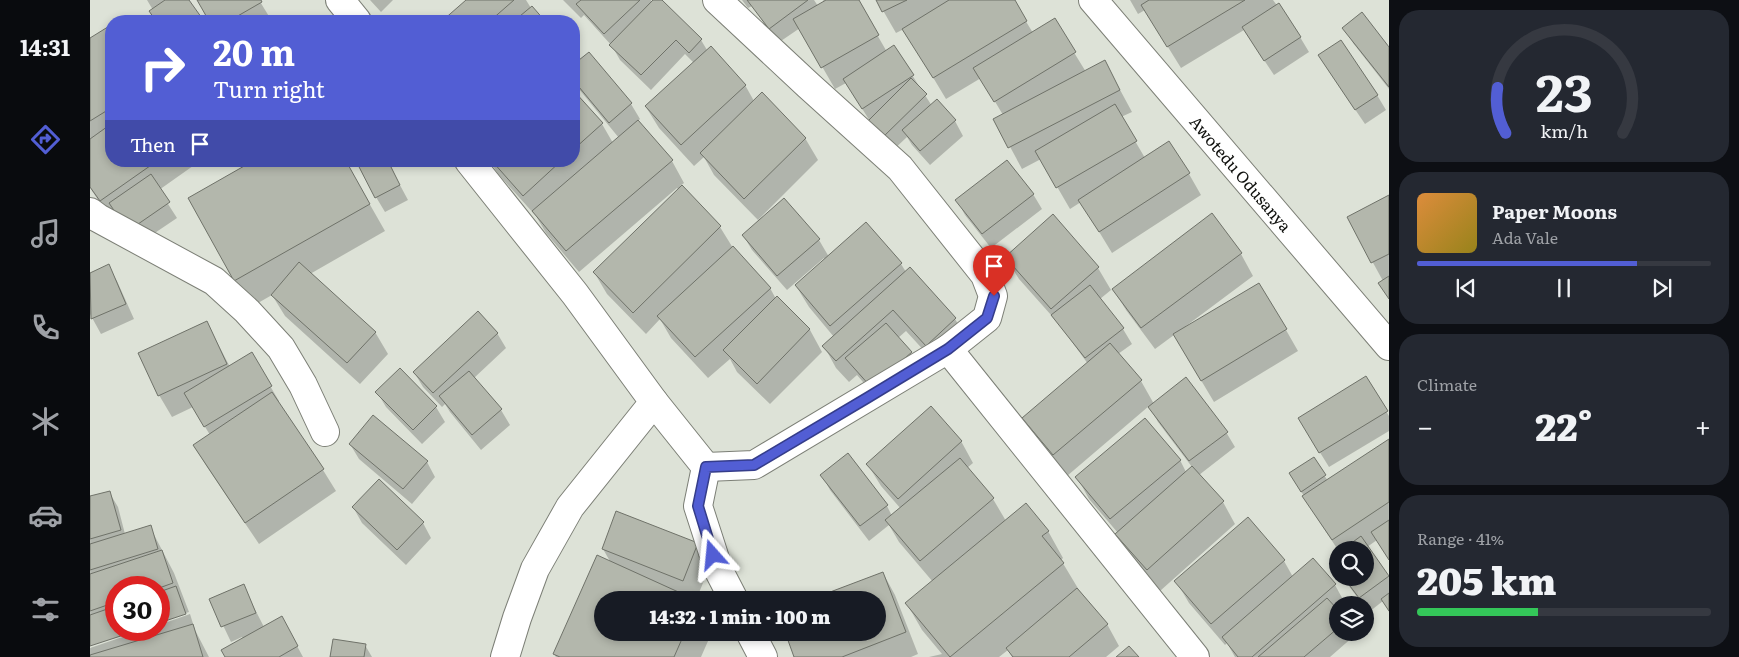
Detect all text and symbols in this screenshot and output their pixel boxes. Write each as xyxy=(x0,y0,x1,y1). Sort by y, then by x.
text: 20 m xyxy=(213,25,295,77)
text: 14:31 xyxy=(20,30,70,63)
icon: right xyxy=(130,35,195,100)
text: 23 xyxy=(1536,51,1592,128)
text: Turn right xyxy=(213,72,325,105)
street label: Awotedu Odusanya xyxy=(1185,110,1298,237)
text: km/h xyxy=(1540,117,1588,144)
icon: directions xyxy=(28,122,63,157)
text: Then xyxy=(130,130,176,158)
icon: arrive xyxy=(186,130,214,158)
text: Paper Moons xyxy=(1492,197,1617,225)
icon: music xyxy=(28,216,63,251)
text: Ada Vale xyxy=(1492,225,1558,249)
pin xyxy=(973,245,1015,296)
icon: arrive xyxy=(980,252,1008,280)
icon: previous xyxy=(1452,274,1480,302)
icon: pause xyxy=(1550,274,1578,302)
icon: next xyxy=(1648,274,1676,302)
icon: phone xyxy=(28,310,63,345)
text: Climate xyxy=(1417,372,1477,396)
text: 22° xyxy=(1535,396,1593,453)
icon: climate xyxy=(28,404,63,439)
text: − xyxy=(1417,404,1433,446)
text: + xyxy=(1695,404,1711,446)
icon: car xyxy=(28,498,63,533)
text: Range · 41% xyxy=(1417,526,1504,550)
position arrow xyxy=(686,528,738,580)
map controls xyxy=(1329,541,1374,641)
button: search xyxy=(1329,541,1374,586)
text: 205 km xyxy=(1417,550,1557,607)
speed limit sign: 30 xyxy=(105,576,170,641)
icon: filters xyxy=(28,592,63,627)
button: layers xyxy=(1329,596,1374,641)
text: 14:32 · 1 min · 100 m xyxy=(649,602,831,630)

